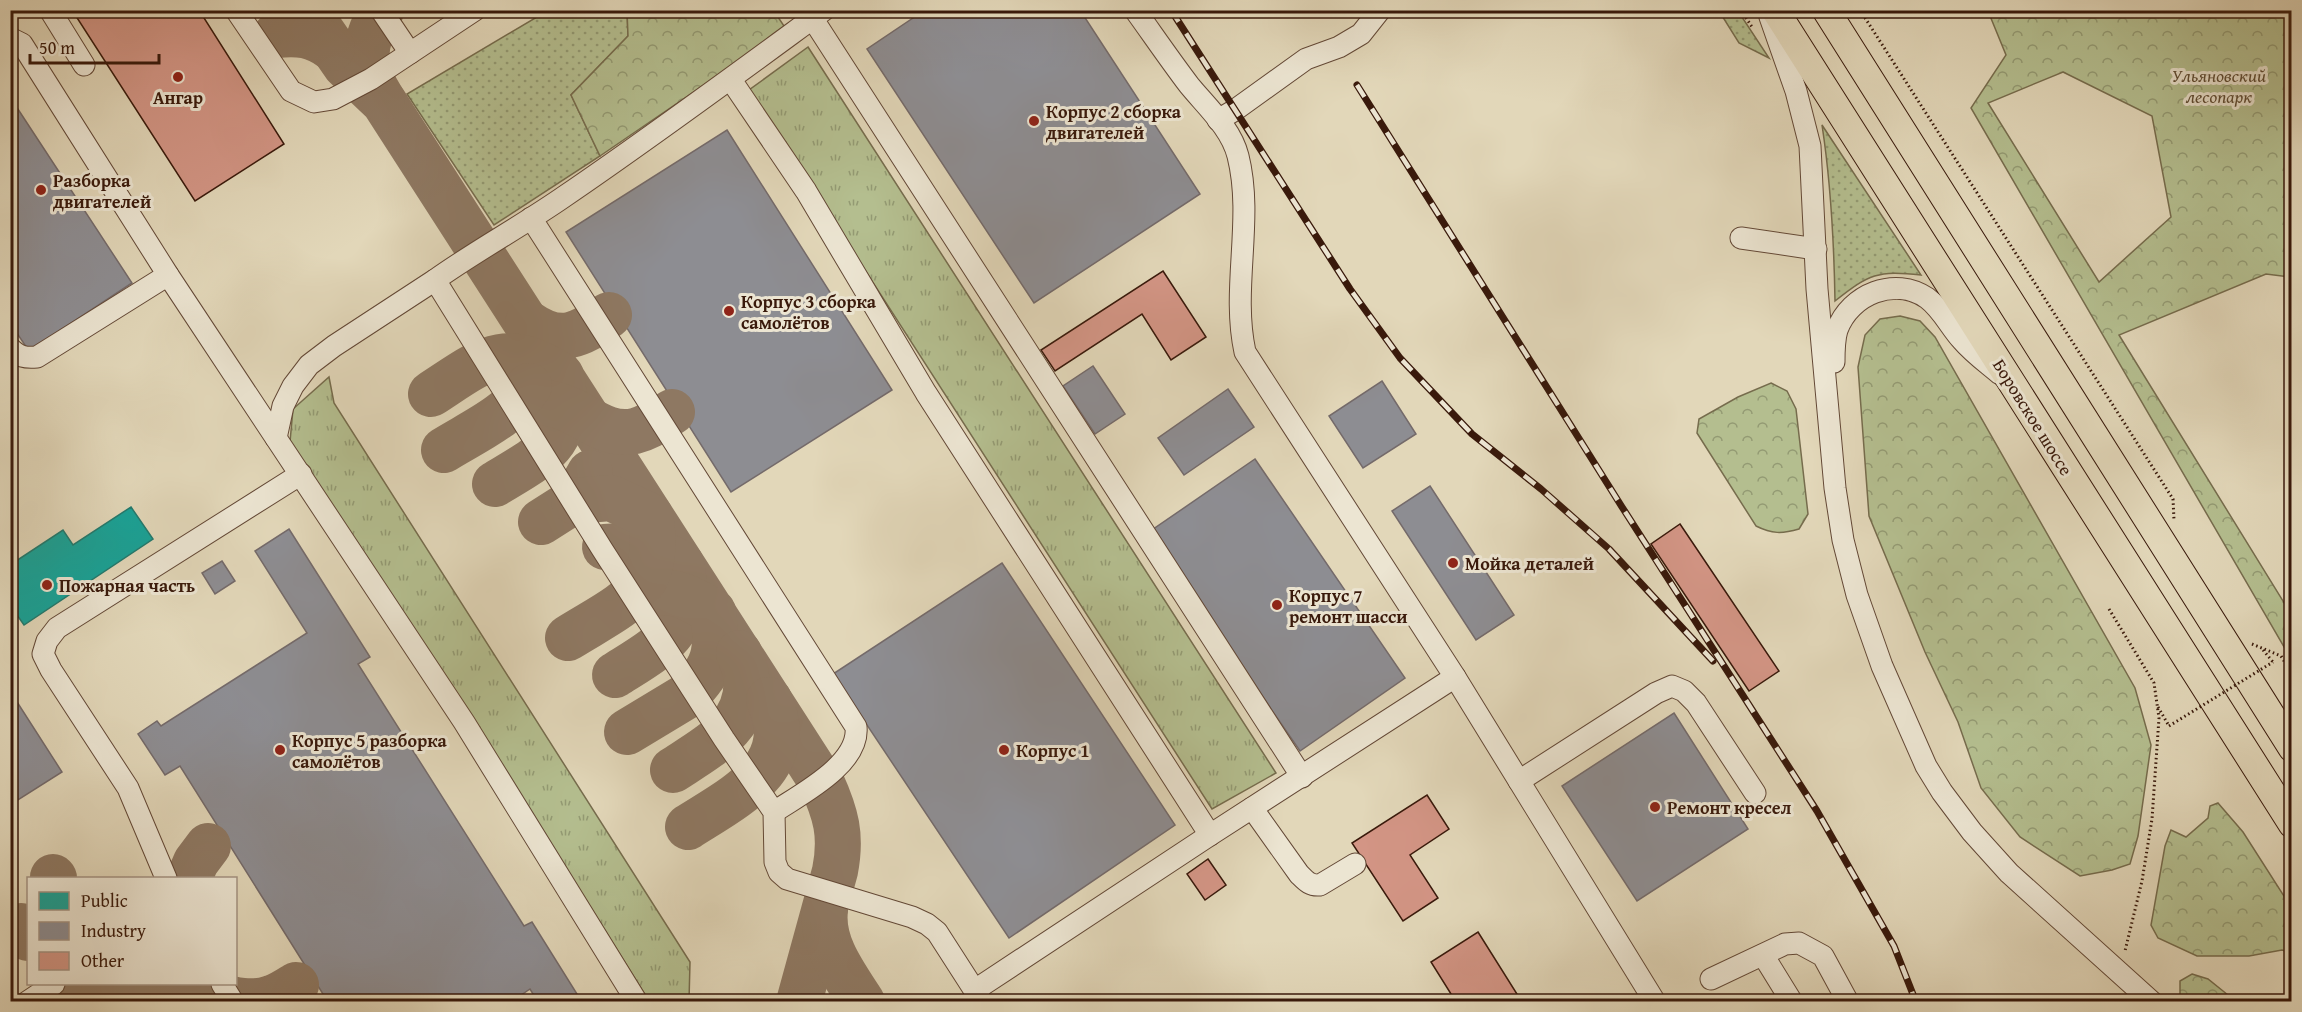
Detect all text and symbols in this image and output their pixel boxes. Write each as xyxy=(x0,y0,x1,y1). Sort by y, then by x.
scale bar xyxy=(30,27,159,65)
text: 50 m xyxy=(39,34,75,61)
park label: Ульяновский лесопарк xyxy=(2172,62,2266,110)
marker: Ангар xyxy=(171,70,185,84)
place label: Ангар xyxy=(153,84,203,111)
place label: Корпус 2 сборка двигателей xyxy=(1046,98,1182,146)
marker: Корпус 2 сборка двигателей xyxy=(1027,114,1041,128)
place label: Разборка двигателей xyxy=(53,167,151,215)
marker: Разборка двигателей xyxy=(34,183,48,197)
place label: Корпус 3 сборка самолётов xyxy=(741,288,877,336)
marker: Корпус 3 сборка самолётов xyxy=(722,304,736,318)
street label: Боровское шоссе xyxy=(1986,353,2080,481)
place label: Мойка деталей xyxy=(1465,550,1594,577)
marker: Мойка деталей xyxy=(1446,556,1460,570)
place label: Пожарная часть xyxy=(59,572,195,599)
marker: Пожарная часть xyxy=(40,578,54,592)
place label: Корпус 7 ремонт шасси xyxy=(1289,582,1408,630)
marker: Корпус 7 ремонт шасси xyxy=(1270,598,1284,612)
place label: Корпус 5 разборка самолётов xyxy=(292,727,448,775)
place label: Корпус 1 xyxy=(1016,737,1090,764)
marker: Корпус 5 разборка самолётов xyxy=(273,743,287,757)
marker: Корпус 1 xyxy=(997,743,1011,757)
place label: Ремонт кресел xyxy=(1667,794,1792,821)
marker: Ремонт кресел xyxy=(1648,800,1662,814)
legend xyxy=(27,877,237,985)
text: Public xyxy=(81,887,128,914)
text: Industry xyxy=(81,917,146,944)
text: Other xyxy=(81,947,125,974)

